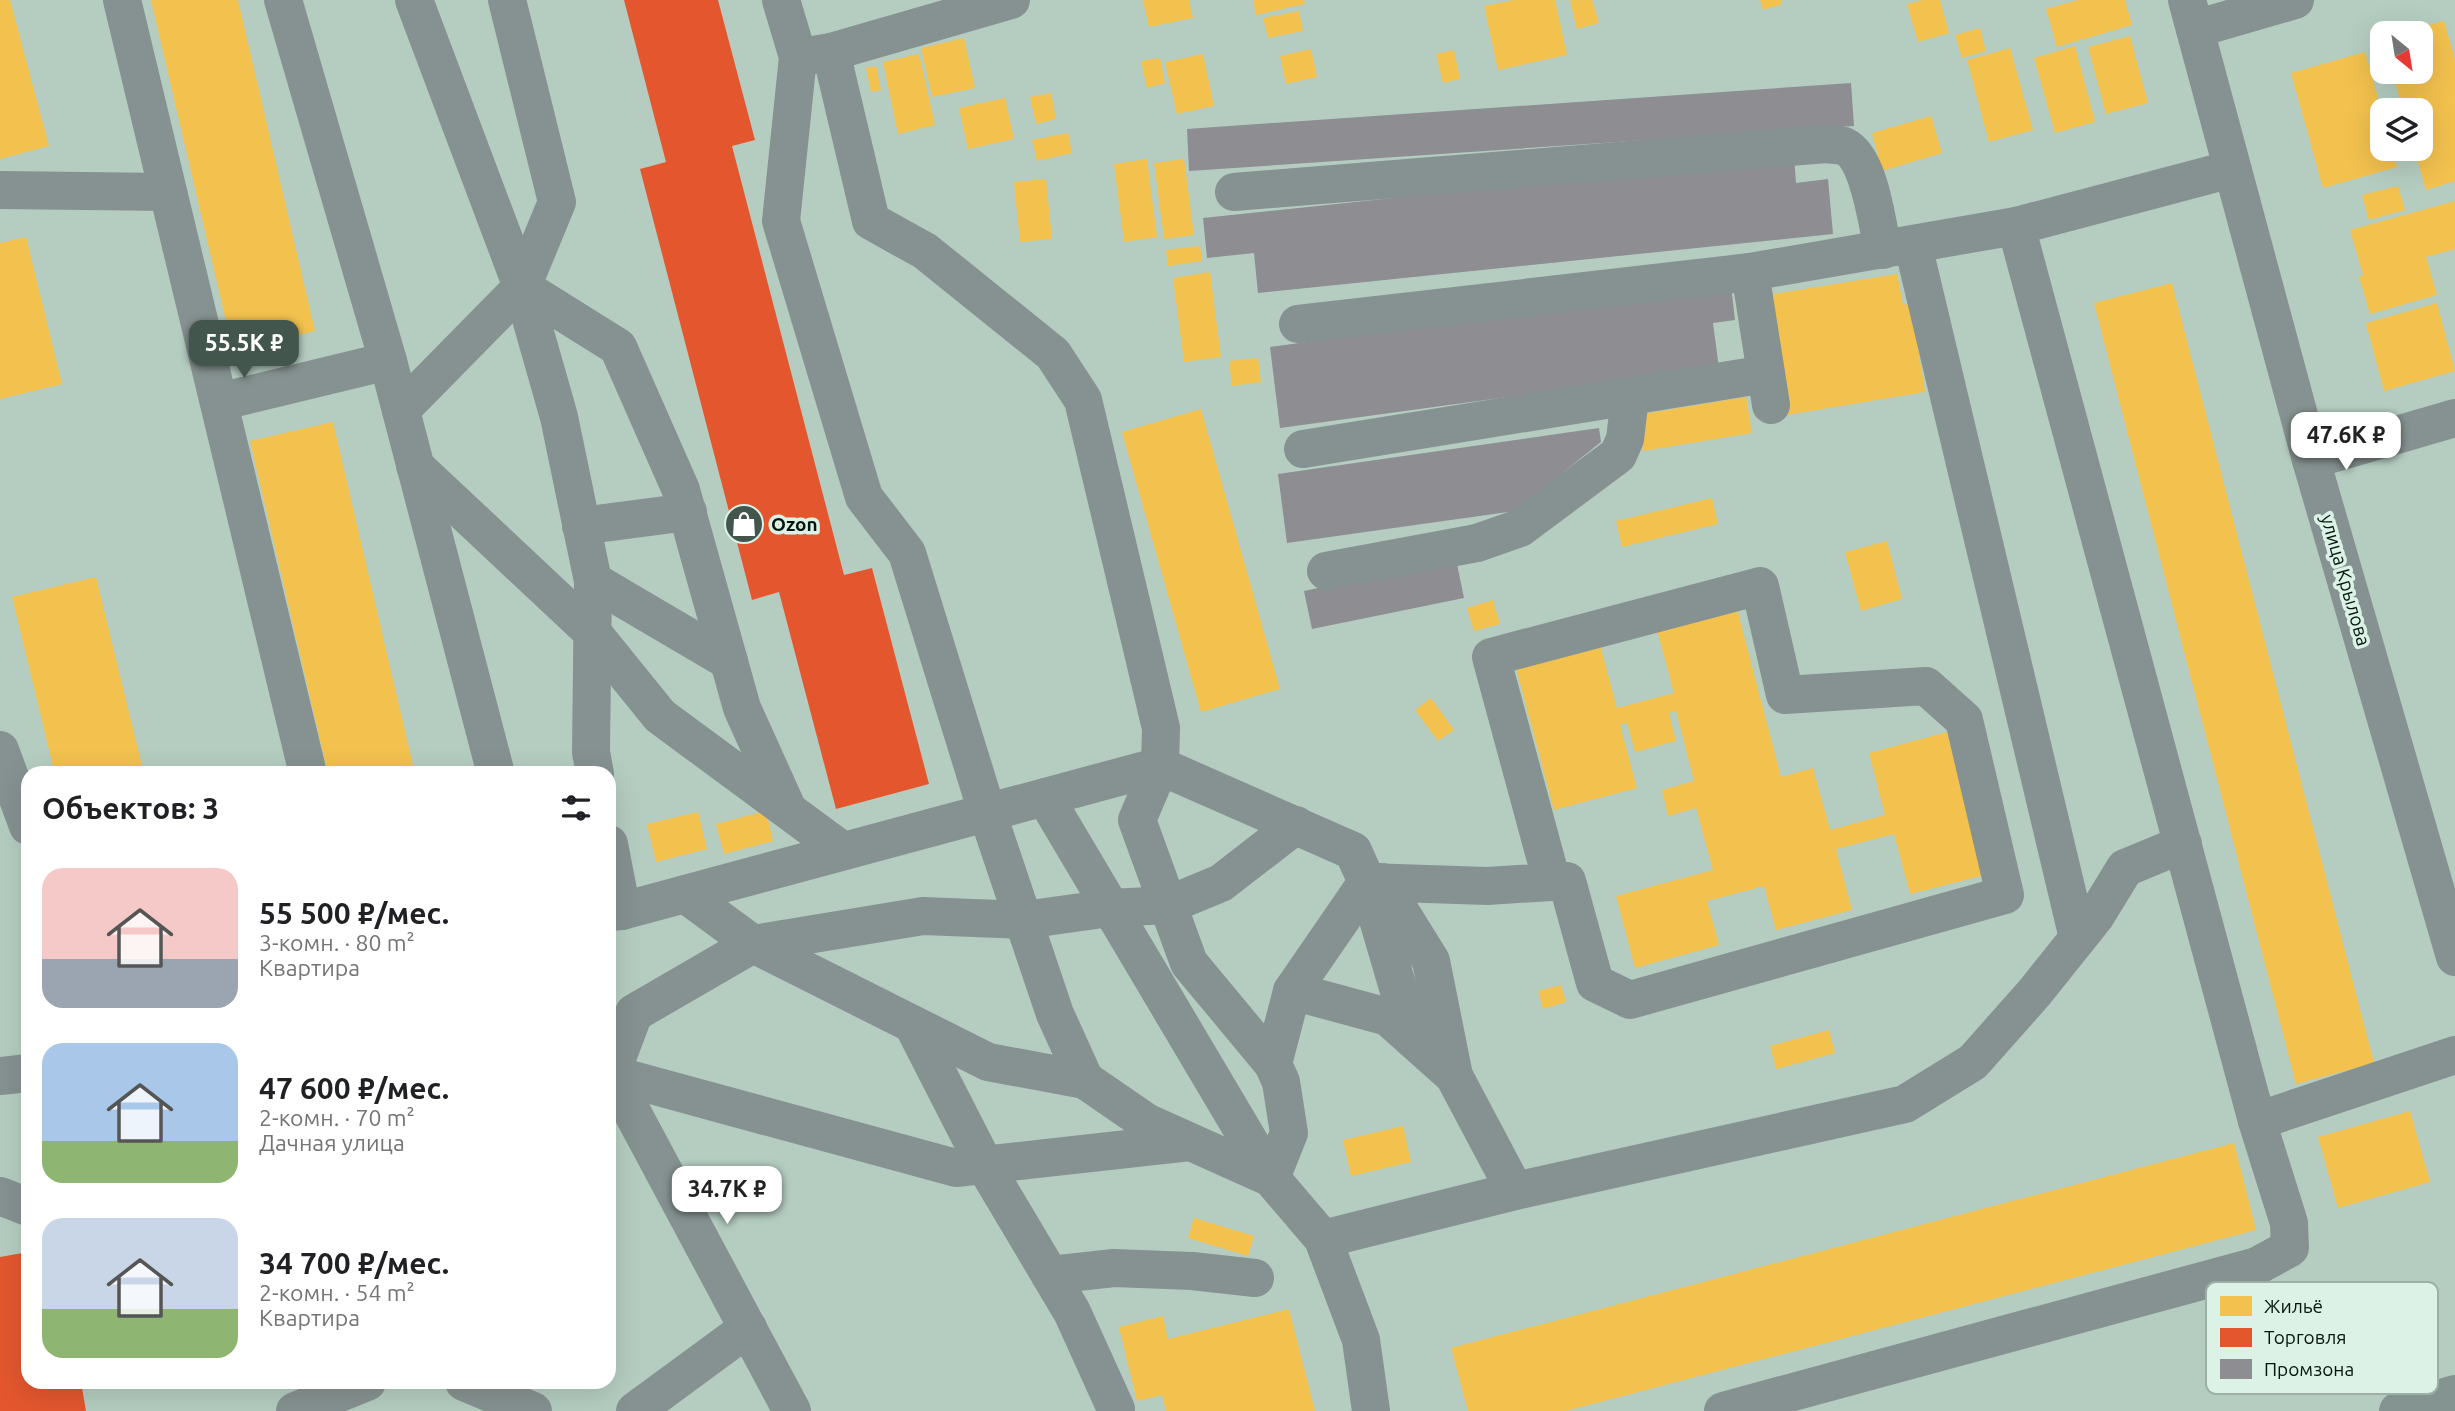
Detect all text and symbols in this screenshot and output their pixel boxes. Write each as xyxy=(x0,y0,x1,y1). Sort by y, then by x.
north arrow xyxy=(2370,21,2432,84)
map controls xyxy=(2370,21,2433,161)
button: layers xyxy=(2370,98,2433,161)
pin: 55.5K ₽ xyxy=(179,320,309,380)
text: 55.5K ₽ xyxy=(205,330,283,355)
pin: 47.6K ₽ xyxy=(2281,412,2411,472)
text: 47.6K ₽ xyxy=(2307,422,2385,447)
shop icon: Ozon xyxy=(723,503,765,545)
street label: улица Крылова xyxy=(2317,512,2375,648)
place label: Ozon xyxy=(771,513,818,535)
icon: filters xyxy=(557,789,595,827)
text: Объектов: 3 xyxy=(42,791,219,825)
icon: home xyxy=(98,896,182,980)
text: 55 500 ₽/мес. xyxy=(259,896,449,930)
text: 3-комн. · 80 m² xyxy=(259,930,415,955)
text: Квартира xyxy=(259,955,360,980)
icon: home xyxy=(98,1071,182,1155)
text: 47 600 ₽/мес. xyxy=(259,1071,449,1105)
text: 2-комн. · 70 m² xyxy=(259,1105,415,1130)
text: Дачная улица xyxy=(259,1130,405,1155)
pin: 34.7K ₽ xyxy=(662,1166,792,1226)
text: 34.7K ₽ xyxy=(688,1176,766,1201)
icon: home xyxy=(98,1246,182,1330)
text: 34 700 ₽/мес. xyxy=(259,1246,449,1280)
text: 2-комн. · 54 m² xyxy=(259,1280,415,1305)
legend xyxy=(2206,1282,2438,1394)
text: Жильё xyxy=(2264,1295,2323,1317)
text: Квартира xyxy=(259,1305,360,1330)
text: Торговля xyxy=(2264,1326,2346,1348)
text: Промзона xyxy=(2264,1358,2354,1380)

